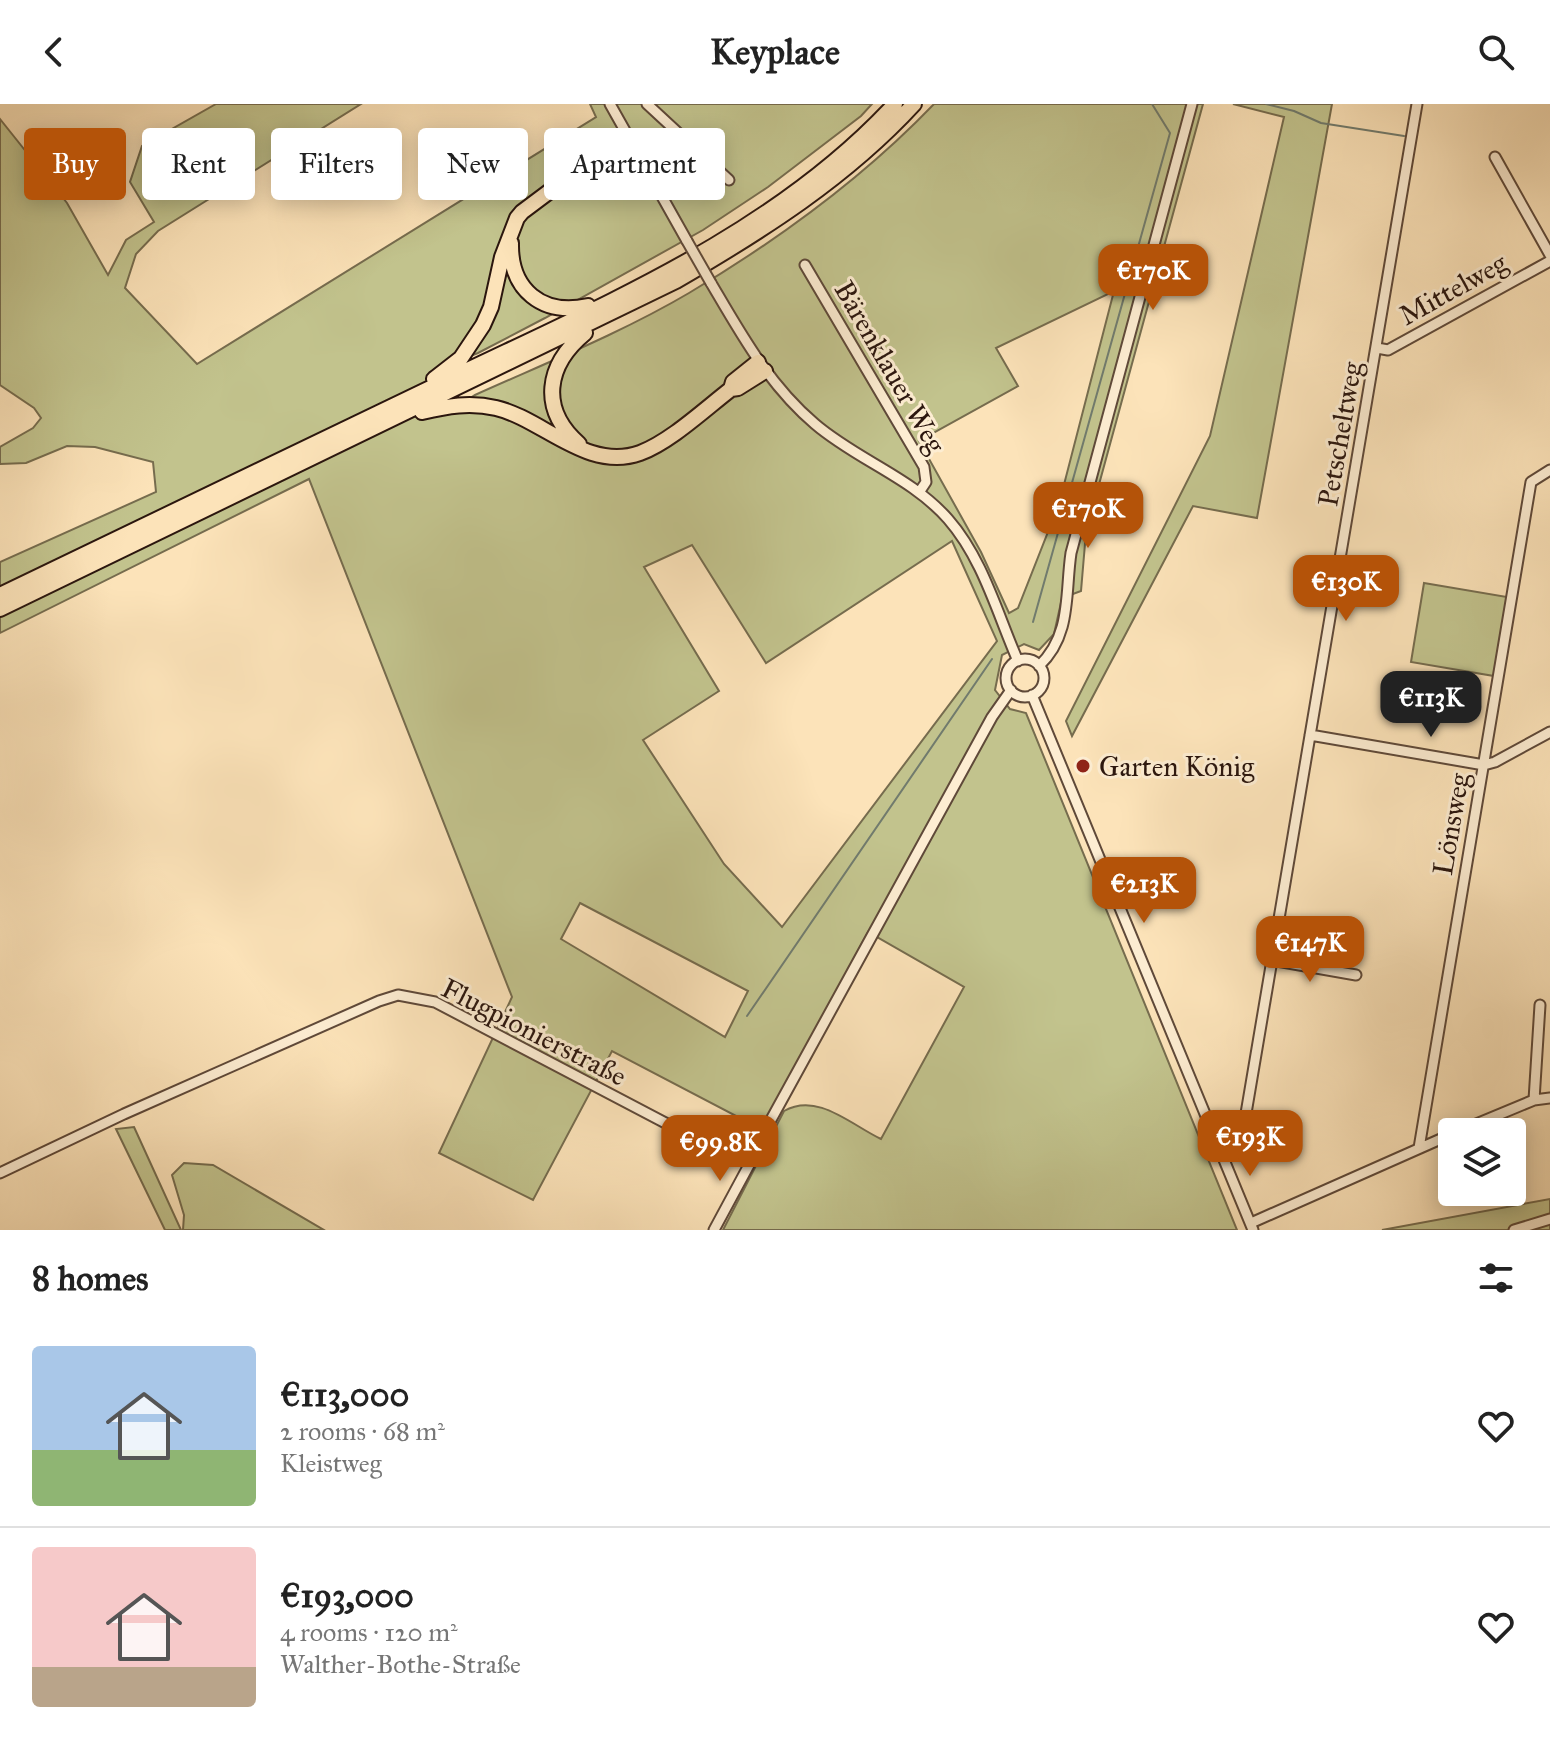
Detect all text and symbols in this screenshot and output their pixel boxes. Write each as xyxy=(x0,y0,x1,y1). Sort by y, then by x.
icon: back xyxy=(32,30,76,74)
text: Keyplace xyxy=(710,30,840,74)
icon: search xyxy=(1474,30,1518,74)
chip: Buy xyxy=(24,128,126,200)
chip: Rent xyxy=(142,128,255,200)
chip: Filters xyxy=(271,128,402,200)
chip: New xyxy=(418,128,528,200)
chip: Apartment xyxy=(544,128,725,200)
pin: €170K xyxy=(1097,244,1209,312)
street label: Mittelweg xyxy=(1393,245,1514,333)
text: €170K xyxy=(1116,254,1190,286)
street label: Bärenklauer Weg xyxy=(827,275,954,460)
street label: Petscheltweg xyxy=(1310,358,1370,509)
pin: €170K xyxy=(1032,482,1144,550)
text: €170K xyxy=(1051,492,1125,524)
pin: €130K xyxy=(1290,555,1402,623)
text: €130K xyxy=(1311,565,1381,597)
pin: €113K xyxy=(1375,671,1487,739)
text: €113K xyxy=(1398,681,1464,713)
place label: Garten König xyxy=(1099,749,1255,784)
marker: Garten König xyxy=(1074,757,1092,775)
street label: Lönsweg xyxy=(1425,769,1477,878)
pin: €213K xyxy=(1088,857,1200,925)
text: €213K xyxy=(1110,867,1178,899)
pin: €147K xyxy=(1254,916,1366,984)
text: €147K xyxy=(1274,926,1346,958)
street label: Flugpionierstraße xyxy=(436,970,632,1094)
pin: €193K xyxy=(1194,1110,1306,1178)
pin: €99.8K xyxy=(655,1115,785,1183)
map controls xyxy=(1438,1118,1526,1206)
button: layers xyxy=(1438,1118,1526,1206)
text: €193K xyxy=(1216,1120,1284,1152)
text: €99.8K xyxy=(679,1125,761,1157)
icon: filters xyxy=(1474,1256,1518,1300)
text: 8 homes xyxy=(32,1258,148,1299)
text: €113,000 xyxy=(280,1374,409,1415)
icon: home xyxy=(96,1378,192,1474)
icon: heart xyxy=(1474,1404,1518,1448)
text: 2 rooms · 68 m² xyxy=(280,1415,445,1447)
text: Kleistweg xyxy=(280,1447,382,1479)
text: €193,000 xyxy=(280,1575,414,1616)
icon: home xyxy=(96,1579,192,1675)
icon: heart xyxy=(1474,1605,1518,1649)
text: 4 rooms · 120 m² xyxy=(280,1616,458,1648)
text: Walther-Bothe-Straße xyxy=(280,1648,521,1680)

